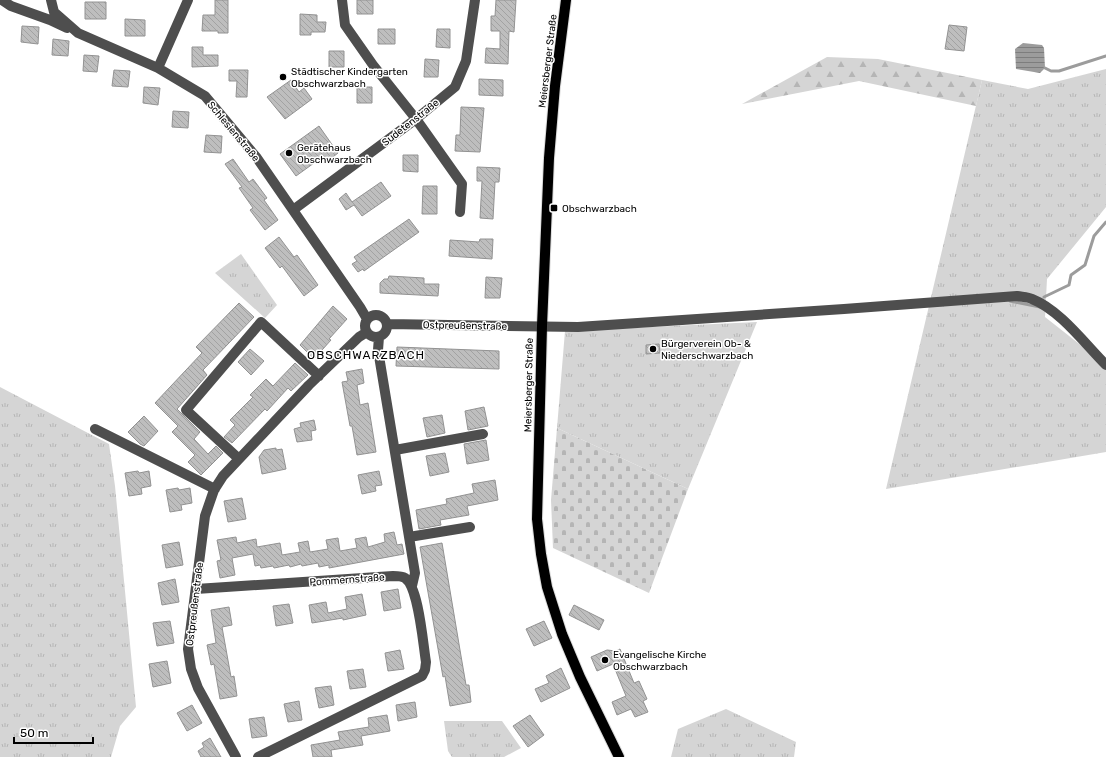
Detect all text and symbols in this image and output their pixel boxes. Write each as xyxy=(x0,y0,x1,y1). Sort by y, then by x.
street label: Meiersberger Straße xyxy=(536,13,560,109)
place label: Städtischer Kindergarten Obschwarzbach xyxy=(291,66,408,90)
marker: Städtischer Kindergarten Obschwarzbach xyxy=(278,72,288,82)
street label: Sudetenstraße xyxy=(380,97,442,149)
street label: Schlesienstraße xyxy=(205,99,262,164)
place label: Gerätehaus Obschwarzbach xyxy=(297,142,372,166)
marker: Gerätehaus Obschwarzbach xyxy=(284,148,294,158)
marker: Obschwarzbach xyxy=(549,203,559,213)
place label: Obschwarzbach xyxy=(562,203,637,215)
street label: Ostpreußenstraße xyxy=(423,319,508,333)
street label: Meiersberger Straße xyxy=(522,337,536,432)
place label: Bürgerverein Ob- & Niederschwarzbach xyxy=(661,338,753,362)
marker: Bürgerverein Ob- & Niederschwarzbach xyxy=(648,344,658,354)
district label: OBSCHWARZBACH xyxy=(307,348,425,362)
street label: Ostpreußenstraße xyxy=(184,561,206,647)
street label: Pommernstraße xyxy=(309,571,385,589)
place label: Evangelische Kirche Obschwarzbach xyxy=(613,649,707,673)
marker: Evangelische Kirche Obschwarzbach xyxy=(600,655,610,665)
scale bar xyxy=(14,719,93,745)
text: 50 m xyxy=(20,726,48,740)

